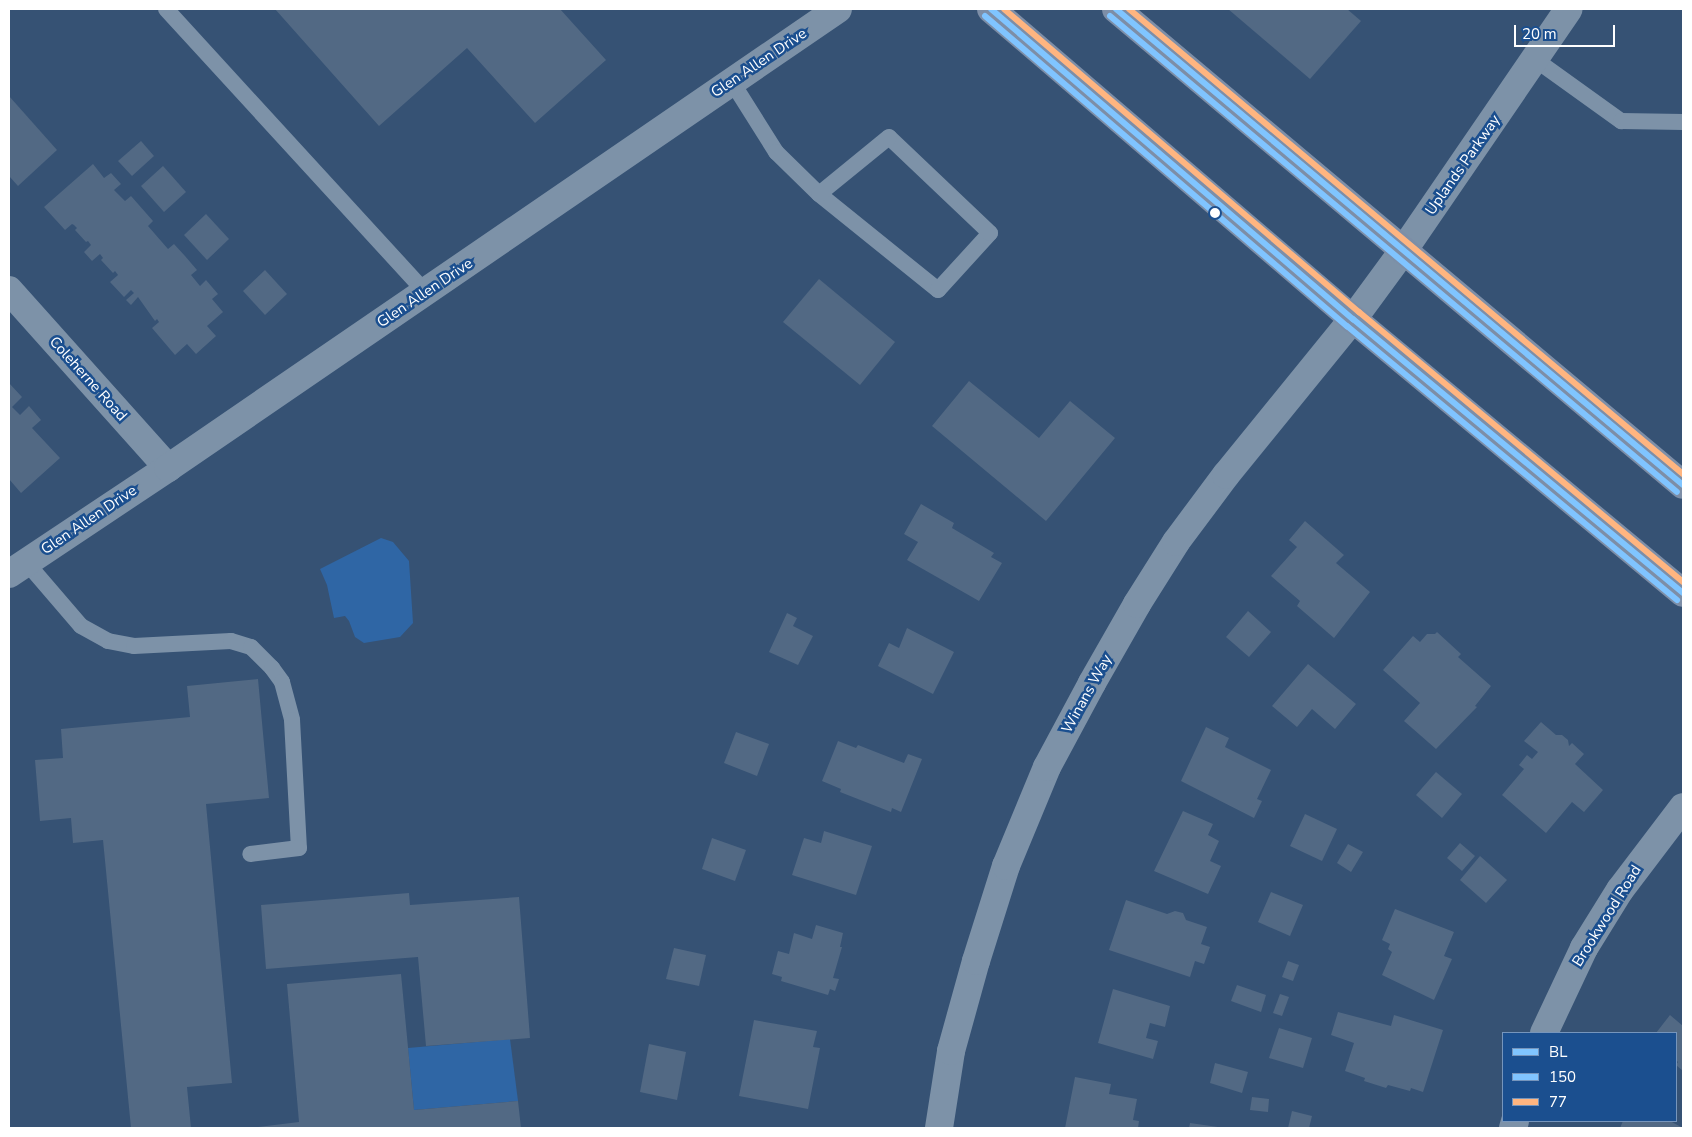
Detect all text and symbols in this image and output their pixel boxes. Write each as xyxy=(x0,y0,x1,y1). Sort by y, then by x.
scale bar xyxy=(1517,15,1618,47)
street label: Glen Allen Drive xyxy=(708,24,810,102)
text: 20 m xyxy=(1522,24,1557,44)
street label: Uplands Parkway xyxy=(1422,111,1504,219)
unlabelled marker xyxy=(1210,208,1220,218)
street label: Glen Allen Drive xyxy=(374,254,476,332)
street label: Coleherne Road xyxy=(45,333,131,425)
street label: Glen Allen Drive xyxy=(38,481,140,559)
street label: Winans Way xyxy=(1058,651,1116,737)
street label: Brookwood Road xyxy=(1569,862,1645,970)
legend xyxy=(1502,1032,1677,1122)
text: BL xyxy=(1549,1042,1567,1062)
text: 150 xyxy=(1549,1067,1576,1087)
text: 77 xyxy=(1549,1092,1567,1112)

